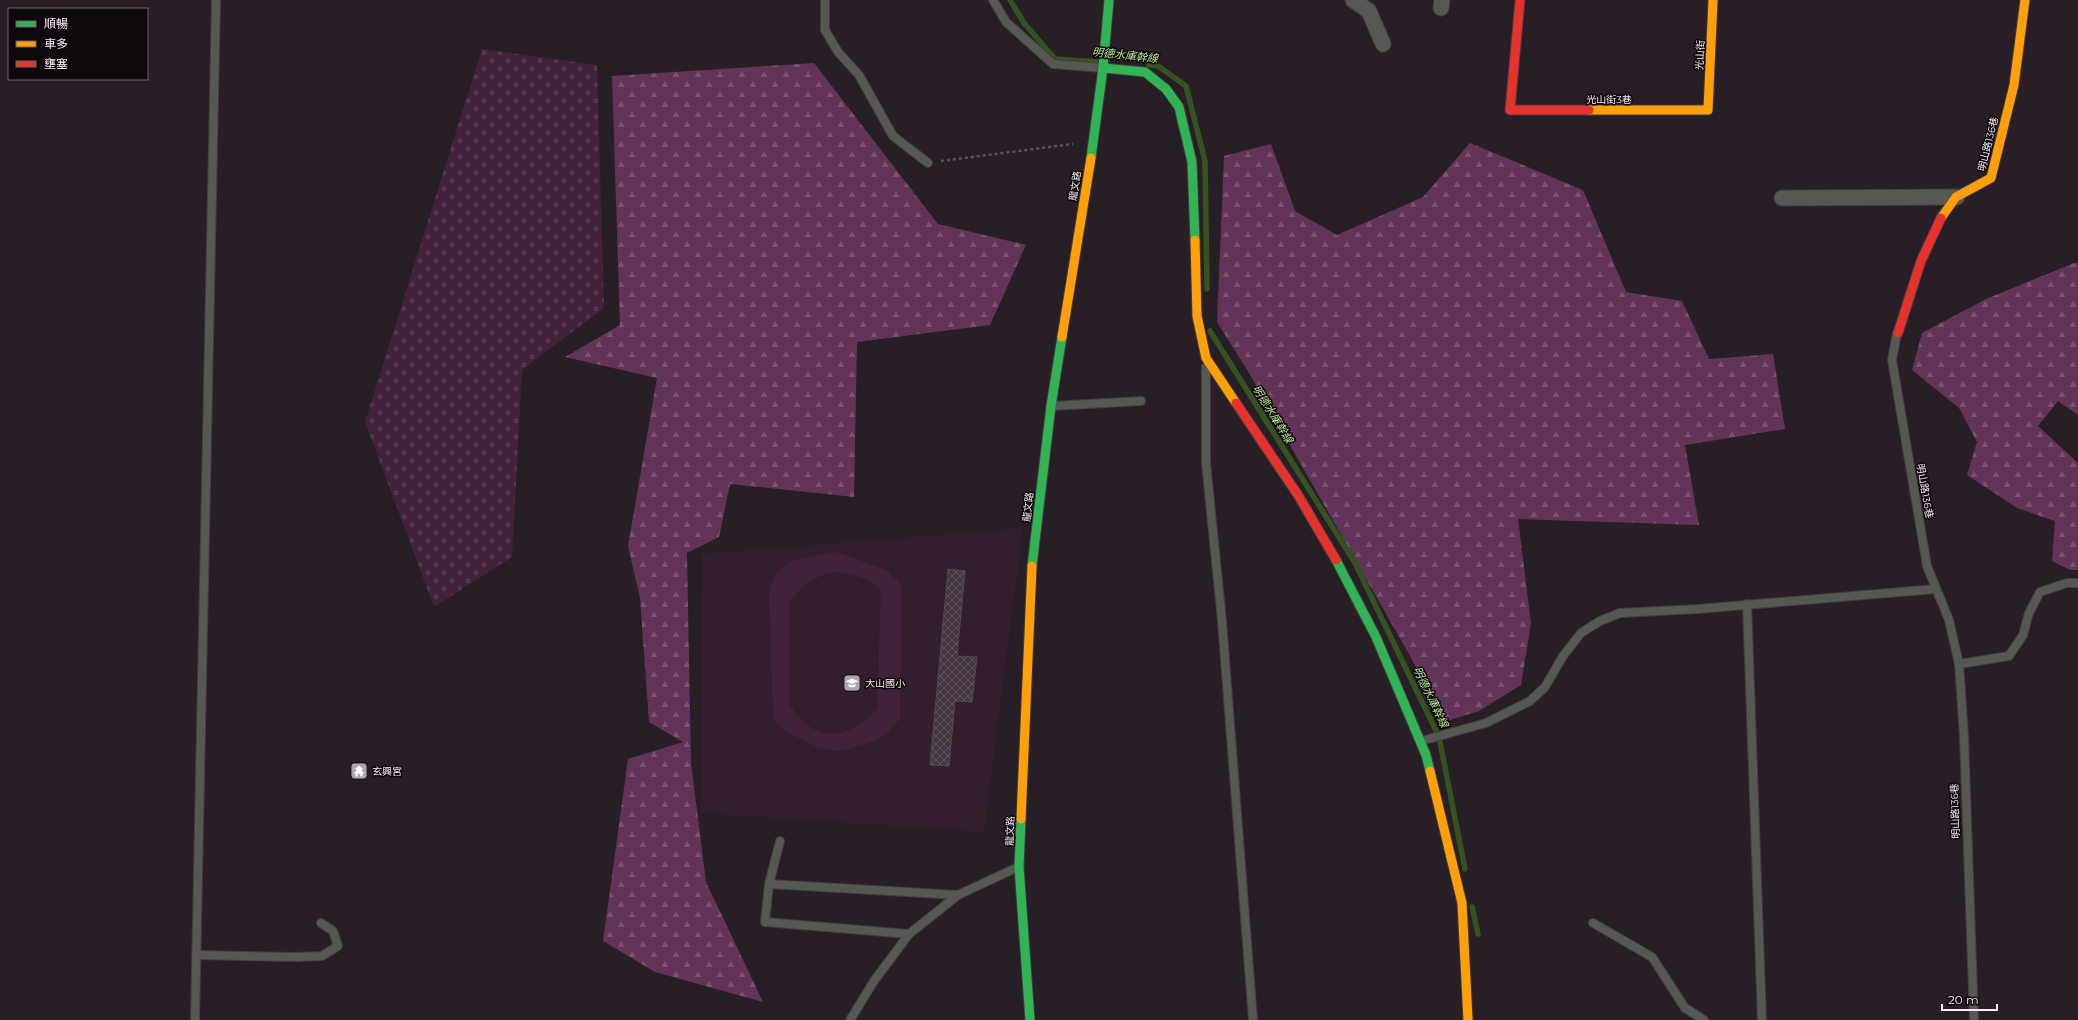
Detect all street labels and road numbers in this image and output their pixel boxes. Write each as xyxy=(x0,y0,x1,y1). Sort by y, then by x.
street label: 光山街 xyxy=(1693,40,1707,70)
street label: 光山街3巷 xyxy=(1586,93,1632,106)
street label: 明山路136巷 xyxy=(1975,116,2001,172)
street label: 龍文路 xyxy=(1066,170,1084,202)
street label: 明山路136巷 xyxy=(1914,463,1936,519)
street label: 龍文路 xyxy=(1020,491,1036,523)
street label: 明山路136巷 xyxy=(1948,783,1962,839)
street label: 龍文路 xyxy=(1003,816,1017,846)

